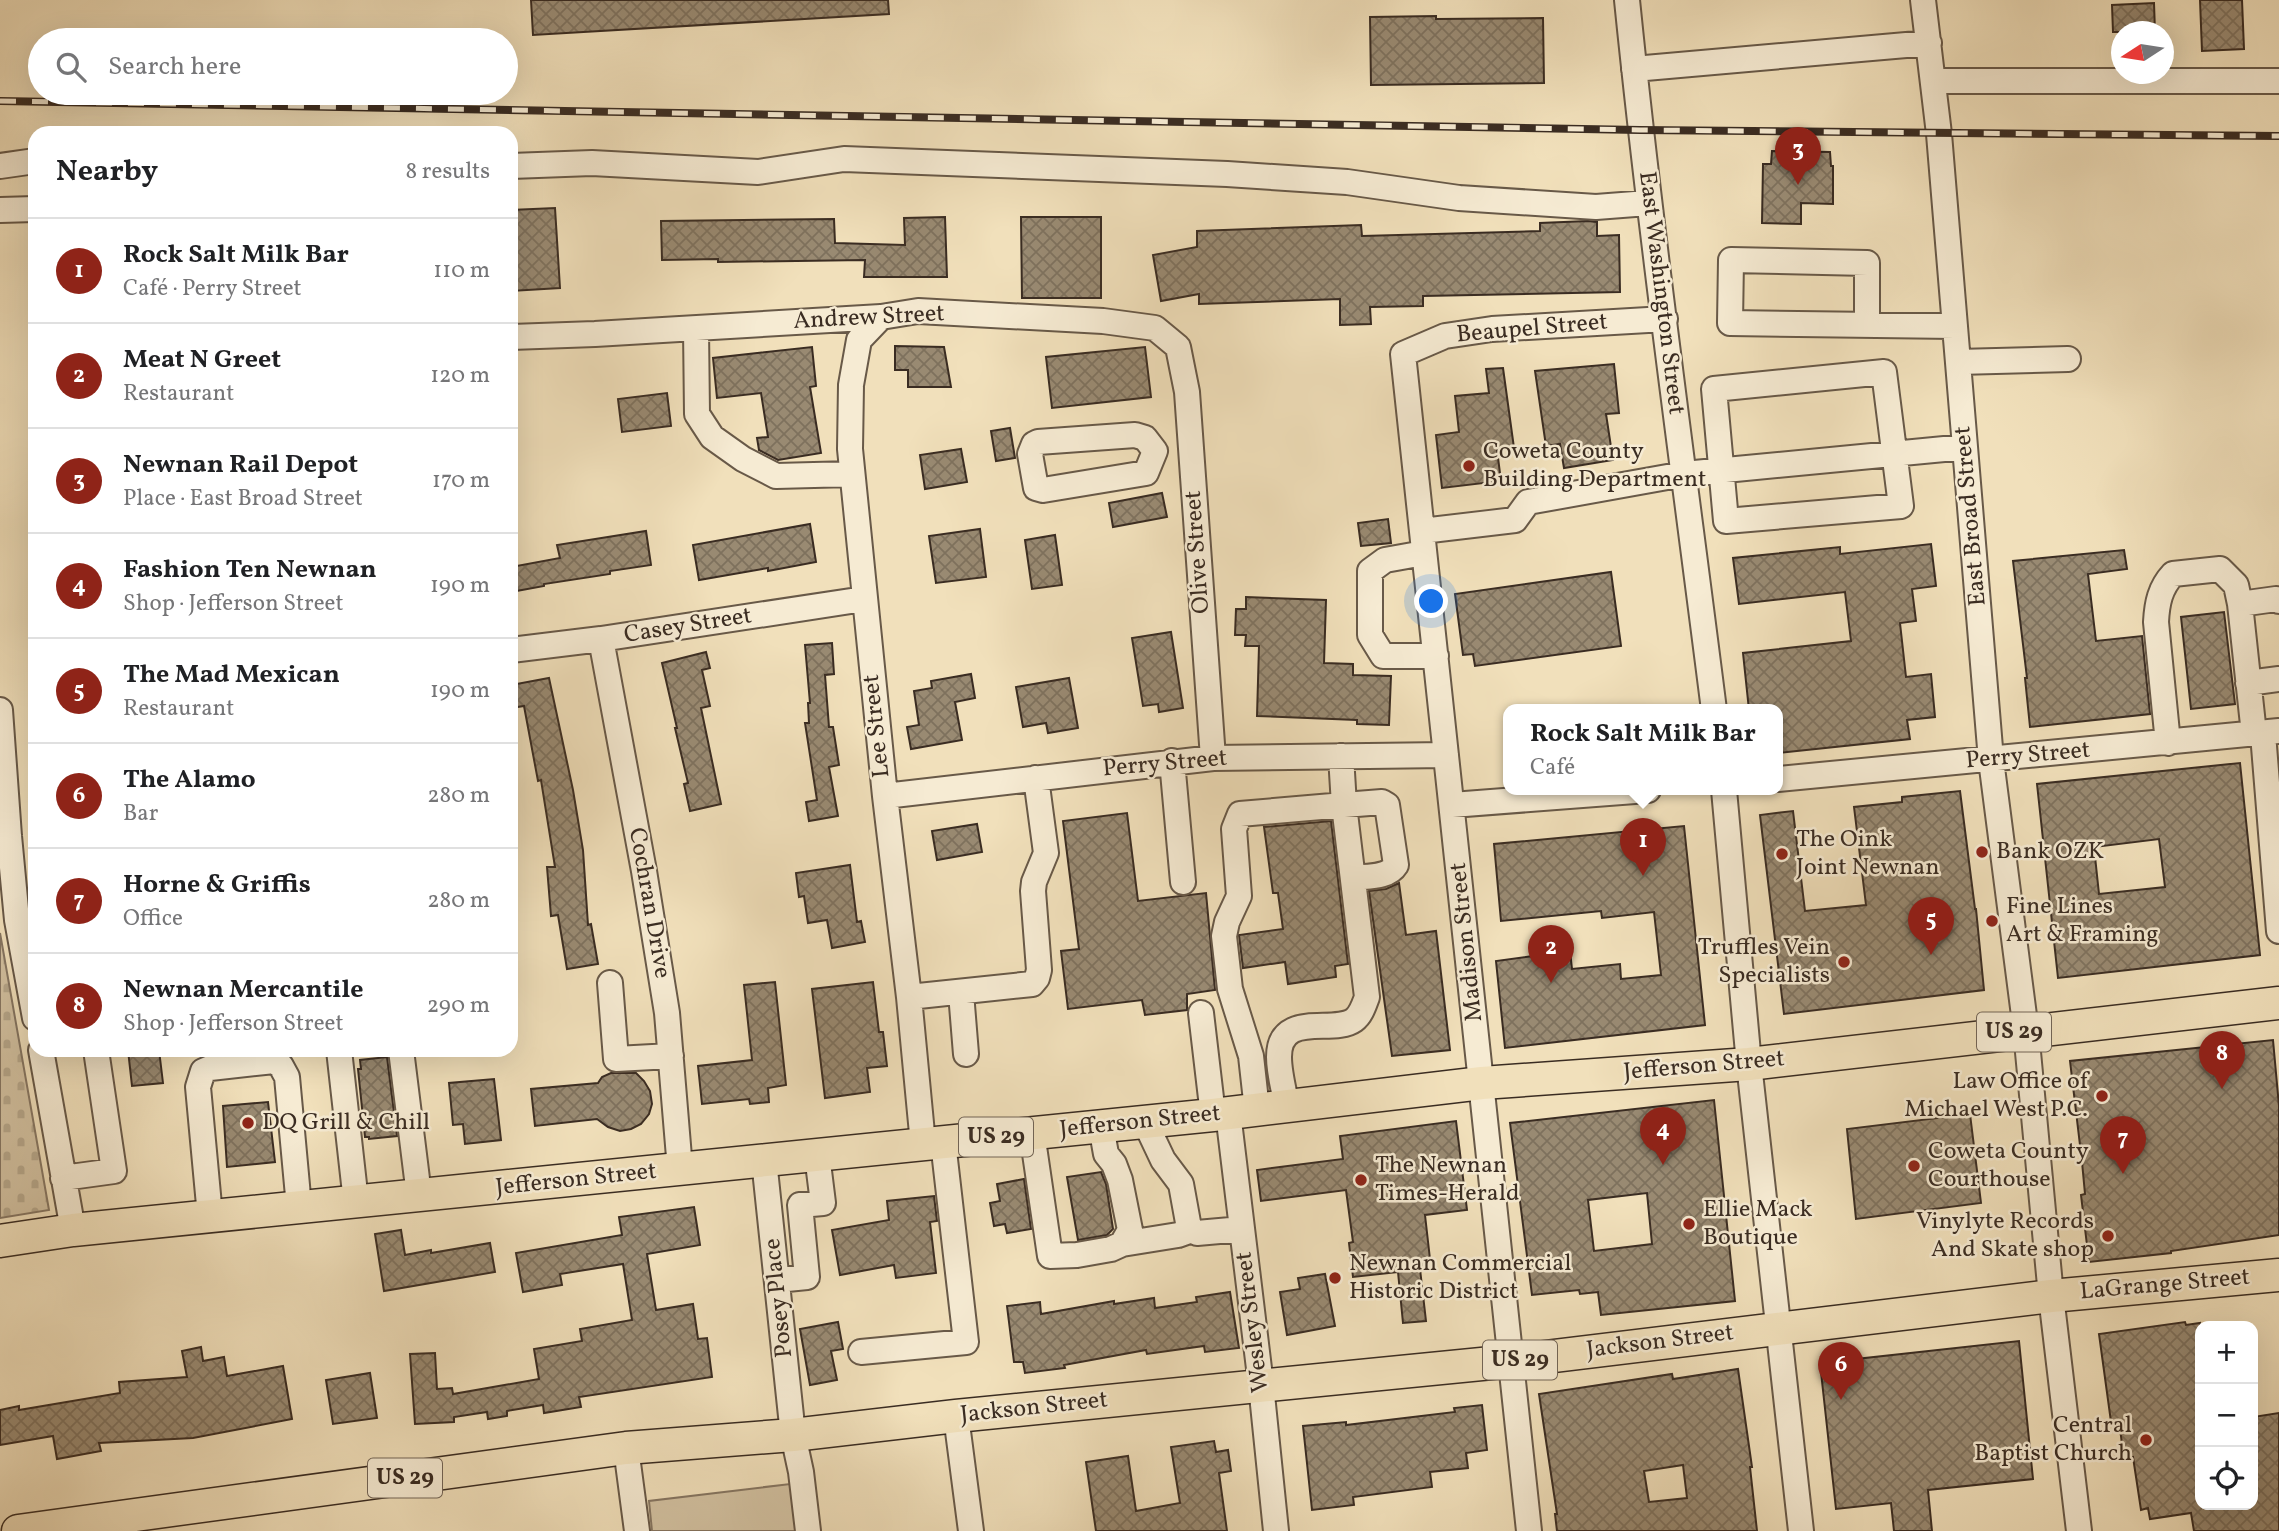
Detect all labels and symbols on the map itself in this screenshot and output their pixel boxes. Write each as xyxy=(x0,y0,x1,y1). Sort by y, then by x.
north arrow xyxy=(2111,21,2174,84)
pin: 3 xyxy=(1775,127,1821,185)
street label: East Washington Street xyxy=(1629,169,1693,417)
street label: Andrew Street xyxy=(792,297,946,339)
street label: Beaupel Street xyxy=(1455,305,1609,353)
street label: East Broad Street xyxy=(1946,424,1996,608)
place label: Coweta County Building Department xyxy=(1483,435,1707,497)
marker: Coweta County Building Department xyxy=(1461,458,1477,474)
street label: Olive Street xyxy=(1177,489,1219,615)
your location xyxy=(1414,584,1448,618)
street label: Casey Street xyxy=(622,599,754,653)
street label: Lee Street xyxy=(855,673,899,779)
street label: Perry Street xyxy=(1964,734,2092,778)
street label: Perry Street xyxy=(1101,742,1229,786)
pin: 1 xyxy=(1620,818,1666,876)
place label: The Oink Joint Newnan xyxy=(1796,823,1940,885)
street label: Cochran Drive xyxy=(619,825,679,981)
place label: Bank OZK xyxy=(1996,835,2104,869)
marker: Bank OZK xyxy=(1974,844,1990,860)
marker: The Oink Joint Newnan xyxy=(1774,846,1790,862)
street label: Madison Street xyxy=(1442,861,1492,1023)
place label: Fine Lines Art & Framing xyxy=(2006,890,2159,952)
pin: 5 xyxy=(1908,897,1954,955)
marker: Fine Lines Art & Framing xyxy=(1984,913,2000,929)
pin: 2 xyxy=(1528,925,1574,983)
place label: Truffles Vein Specialists xyxy=(1698,931,1830,993)
marker: Truffles Vein Specialists xyxy=(1836,954,1852,970)
road number: US 29 xyxy=(1977,1012,2051,1051)
pin: 8 xyxy=(2199,1031,2245,1089)
street label: Jefferson Street xyxy=(1622,1042,1786,1090)
place label: Law Office of Michael West P.C. xyxy=(1904,1065,2091,1127)
marker: Law Office of Michael West P.C. xyxy=(2094,1088,2110,1104)
street label: Jefferson Street xyxy=(1058,1097,1222,1147)
place label: DQ Grill & Chill xyxy=(262,1106,430,1140)
pin: 4 xyxy=(1640,1107,1686,1165)
marker: DQ Grill & Chill xyxy=(240,1115,256,1131)
pin: 7 xyxy=(2100,1116,2146,1174)
road number: US 29 xyxy=(959,1118,1033,1156)
place label: Coweta County Courthouse xyxy=(1928,1135,2089,1197)
place label: The Newnan Times-Herald xyxy=(1375,1149,1519,1211)
street label: Jefferson Street xyxy=(494,1155,658,1205)
marker: Coweta County Courthouse xyxy=(1906,1158,1922,1174)
marker: The Newnan Times-Herald xyxy=(1353,1172,1369,1188)
place label: Ellie Mack Boutique xyxy=(1703,1193,1813,1255)
place label: Vinylyte Records And Skate shop xyxy=(1916,1205,2094,1267)
marker: Ellie Mack Boutique xyxy=(1681,1216,1697,1232)
marker: Vinylyte Records And Skate shop xyxy=(2100,1228,2116,1244)
street label: Posey Place xyxy=(756,1237,802,1359)
place label: Newnan Commercial Historic District xyxy=(1349,1247,1571,1309)
street label: Wesley Street xyxy=(1227,1249,1279,1395)
street label: LaGrange Street xyxy=(2079,1261,2251,1309)
marker: Newnan Commercial Historic District xyxy=(1327,1270,1343,1286)
street label: Jackson Street xyxy=(1584,1316,1736,1368)
road number: US 29 xyxy=(1483,1340,1557,1380)
pin: 6 xyxy=(1818,1342,1864,1400)
street label: Jackson Street xyxy=(959,1383,1109,1433)
place label: Central Baptist Church xyxy=(1974,1409,2132,1471)
marker: Central Baptist Church xyxy=(2138,1432,2154,1448)
road number: US 29 xyxy=(368,1458,442,1498)

